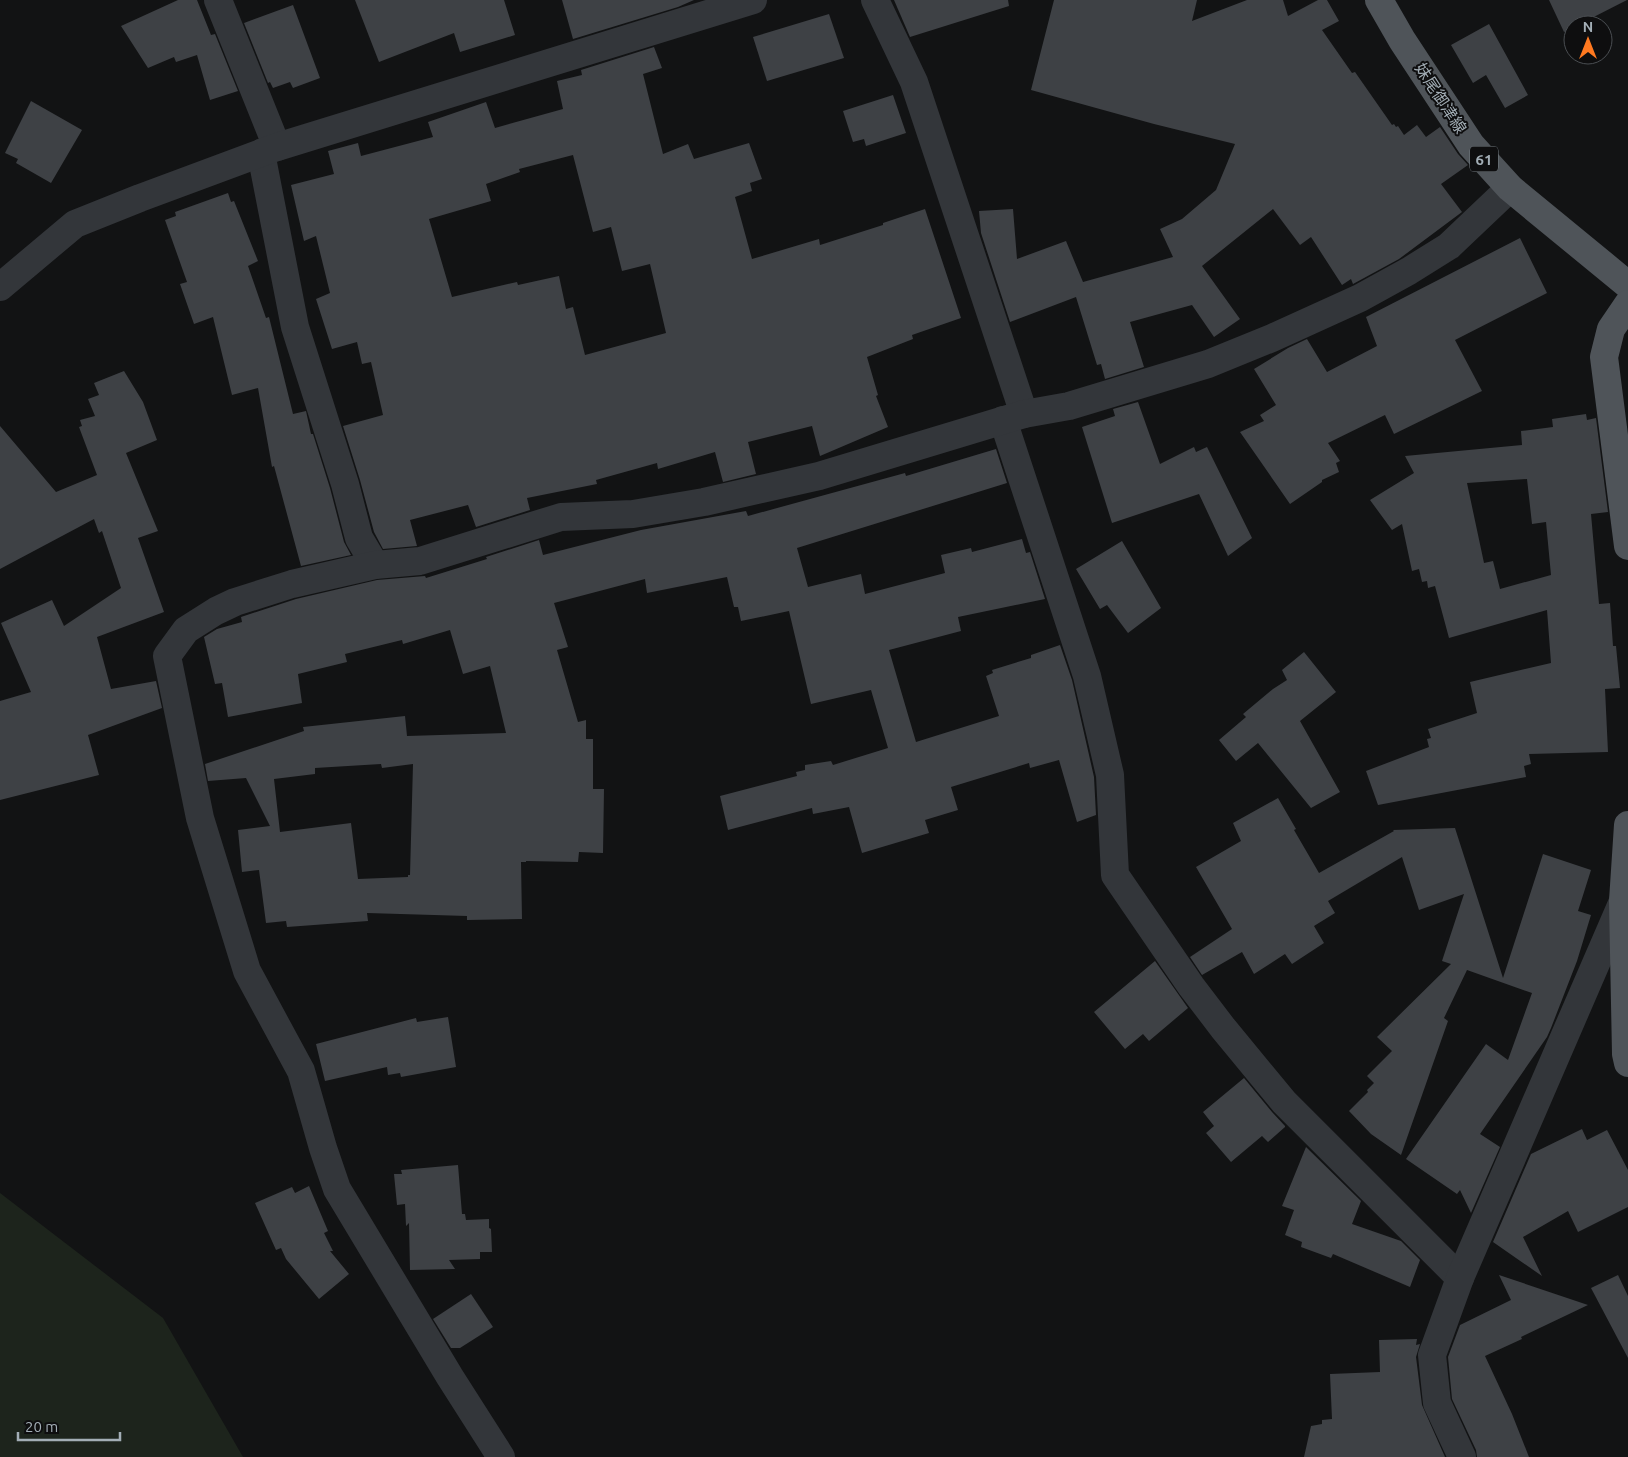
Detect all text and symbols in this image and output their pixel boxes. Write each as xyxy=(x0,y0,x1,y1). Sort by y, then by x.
north arrow xyxy=(1563,15,1613,65)
text: N xyxy=(1583,19,1593,35)
street label: 妹尾御津線 xyxy=(1412,60,1470,136)
road number: 61 xyxy=(1470,146,1498,172)
scale bar xyxy=(18,1410,120,1442)
text: 20 m xyxy=(25,1418,58,1435)

